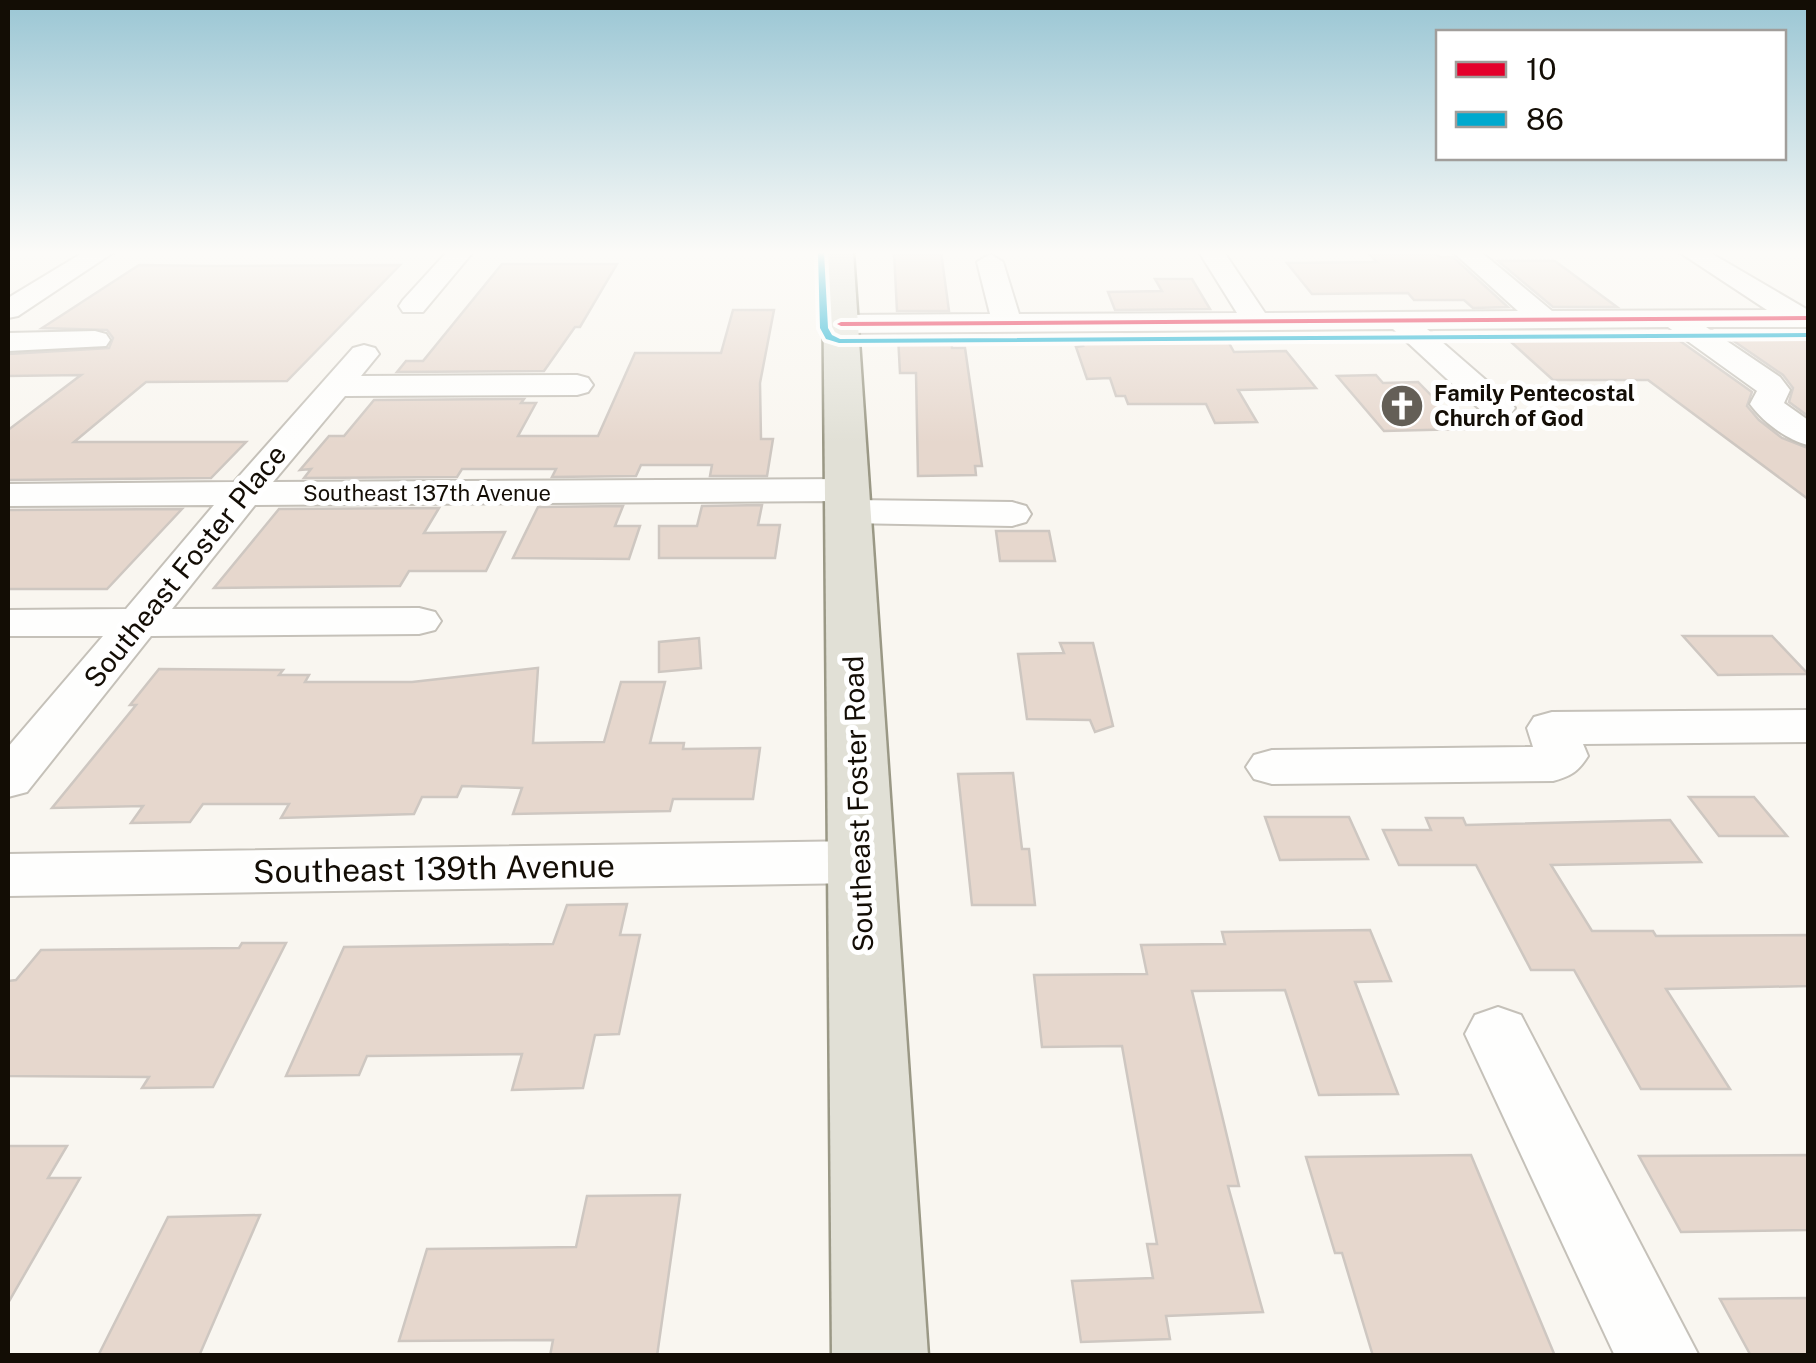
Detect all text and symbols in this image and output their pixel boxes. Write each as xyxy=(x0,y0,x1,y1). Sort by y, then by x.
legend xyxy=(1436,30,1786,160)
text: 10 xyxy=(1526,51,1557,87)
text: 86 xyxy=(1526,101,1564,137)
place label: Family Pentecostal Church of God xyxy=(1434,380,1635,431)
church icon: Family Pentecostal Church of God xyxy=(1379,383,1425,429)
street label: Southeast Foster Place xyxy=(76,438,293,694)
street label: Southeast 137th Avenue xyxy=(303,480,551,506)
street label: Southeast Foster Road xyxy=(836,655,879,953)
street label: Southeast 139th Avenue xyxy=(253,847,615,890)

